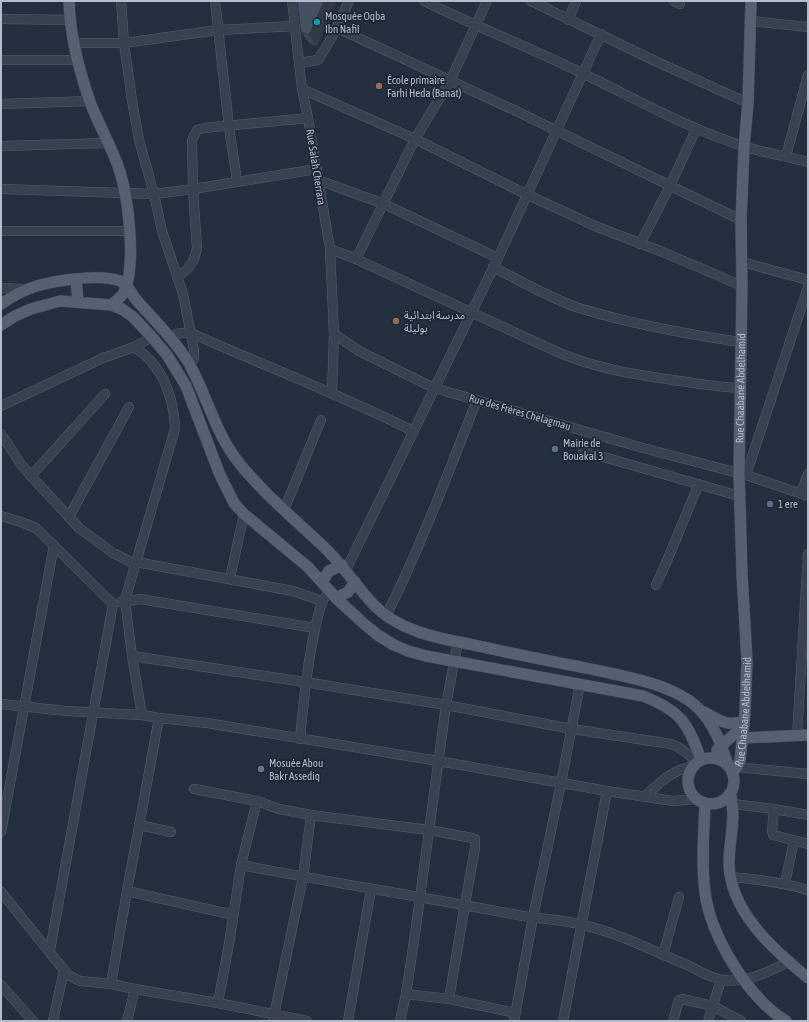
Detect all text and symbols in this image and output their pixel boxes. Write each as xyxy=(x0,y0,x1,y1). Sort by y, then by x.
place label: Mosquée Oqba Ibn Nafiî xyxy=(325,10,385,35)
marker: Mosquée Oqba Ibn Nafiî xyxy=(312,17,322,27)
place label: École primaire Farhi Heda (Banat) xyxy=(387,74,462,99)
marker: École primaire Farhi Heda (Banat) xyxy=(374,81,384,91)
street label: Rue Salah Cherrara xyxy=(304,128,328,206)
place label: مدرسة ابتدائية بوليلة xyxy=(404,309,466,335)
marker: مدرسة ابتدائية بوليلة xyxy=(391,316,401,326)
street label: Rue Chaabane Abdelhamid xyxy=(733,333,747,443)
street label: Rue des Frères Chelagmau xyxy=(468,392,572,432)
place label: Mairie de Bouakal 3 xyxy=(563,437,603,462)
marker: Mairie de Bouakal 3 xyxy=(550,444,560,454)
place label: 1 ere xyxy=(778,498,798,510)
marker: 1 ere xyxy=(765,499,775,509)
street label: Rue Chaabane Abdelhamid xyxy=(732,657,753,769)
place label: Mosuée Abou Bakr Assediq xyxy=(269,757,323,782)
marker: Mosuée Abou Bakr Assediq xyxy=(256,764,266,774)

